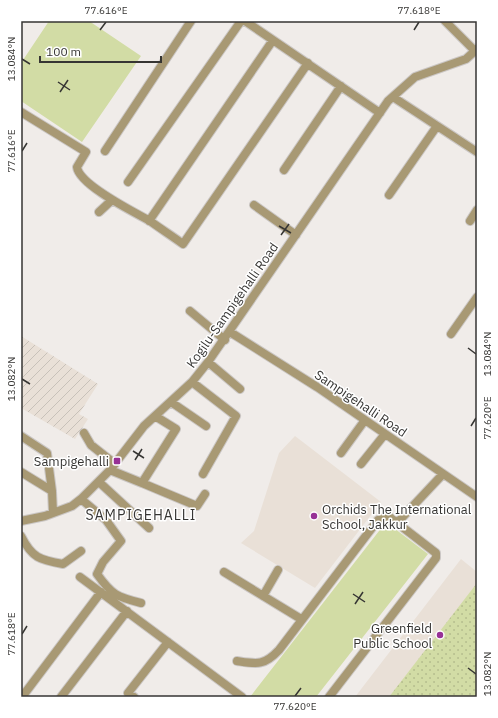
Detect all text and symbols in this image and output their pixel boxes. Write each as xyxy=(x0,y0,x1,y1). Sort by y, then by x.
text: 77.616°E xyxy=(84,4,128,17)
text: 77.618°E xyxy=(397,4,441,17)
text: 13.084°N xyxy=(5,37,18,81)
scale bar xyxy=(40,38,161,64)
text: 100 m xyxy=(46,44,81,59)
text: 77.616°E xyxy=(5,129,18,173)
street label: Kogilu-Sampigehalli Road xyxy=(183,239,282,371)
text: 13.084°N xyxy=(481,332,494,376)
text: 13.082°N xyxy=(5,357,18,401)
street label: Sampigehalli Road xyxy=(311,366,410,441)
text: 77.620°E xyxy=(481,396,494,440)
place label: Sampigehalli xyxy=(34,453,109,470)
marker: Sampigehalli xyxy=(112,456,122,466)
place label: Orchids The International School, Jakkur xyxy=(322,501,472,533)
district label: SAMPIGEHALLI xyxy=(86,506,196,524)
marker: Orchids The International School, Jakkur xyxy=(309,511,319,521)
text: 77.618°E xyxy=(5,612,18,656)
place label: Greenfield Public School xyxy=(353,620,432,652)
marker: Greenfield Public School xyxy=(435,630,445,640)
text: 13.082°N xyxy=(481,652,494,696)
text: 77.620°E xyxy=(273,700,317,713)

